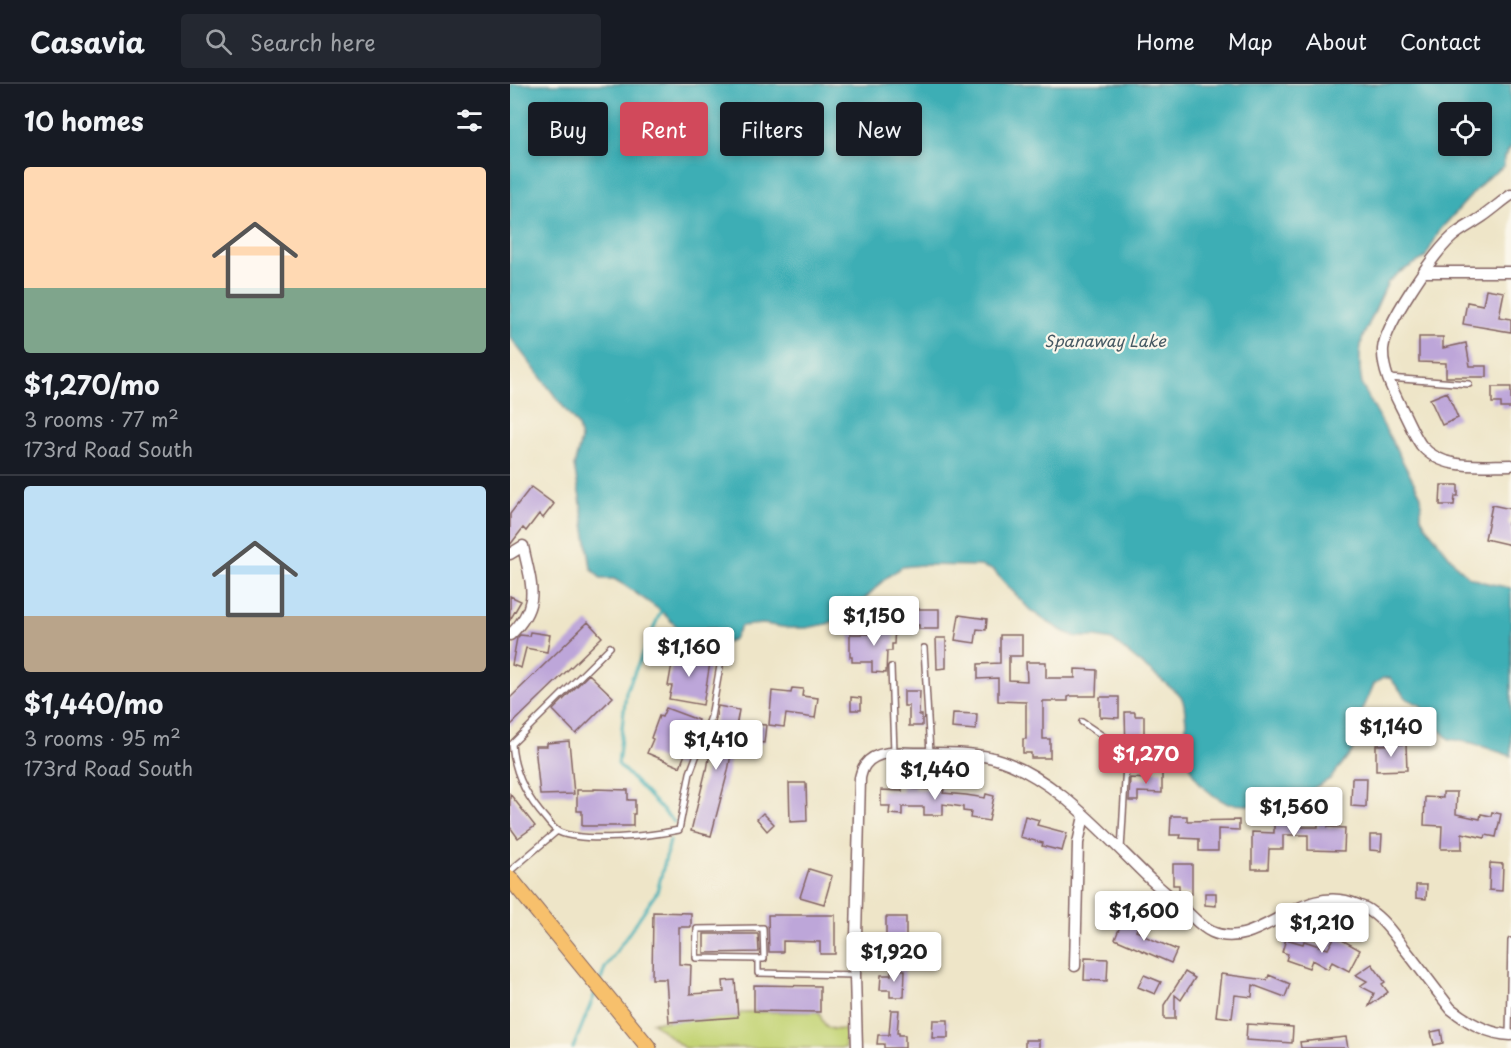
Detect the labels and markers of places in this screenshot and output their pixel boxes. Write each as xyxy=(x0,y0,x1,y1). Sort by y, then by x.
pin: $1,150 xyxy=(825,596,923,647)
pin: $1,160 xyxy=(640,627,738,678)
pin: $1,140 xyxy=(1342,707,1440,758)
pin: $1,410 xyxy=(667,720,765,771)
pin: $1,270 xyxy=(1097,734,1195,785)
pin: $1,440 xyxy=(886,750,984,801)
pin: $1,560 xyxy=(1245,787,1343,838)
pin: $1,600 xyxy=(1095,891,1193,942)
pin: $1,210 xyxy=(1273,903,1371,954)
pin: $1,920 xyxy=(845,932,943,983)

